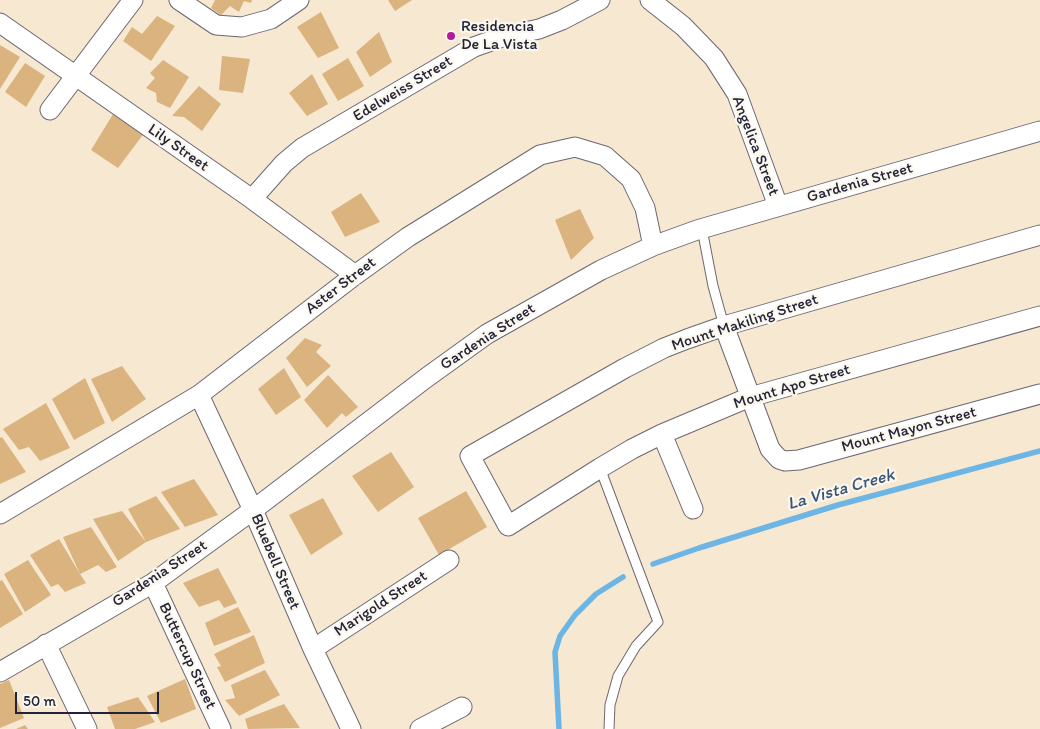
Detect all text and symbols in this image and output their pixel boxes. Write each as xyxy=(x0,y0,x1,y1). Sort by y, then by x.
place label: Residencia De La Vista xyxy=(461,17,537,55)
marker: Residencia De La Vista xyxy=(445,30,457,42)
street label: Edelweiss Street xyxy=(350,52,456,126)
street label: Angelica Street xyxy=(727,93,783,199)
street label: Lily Street xyxy=(144,120,212,176)
street label: Gardenia Street xyxy=(805,159,915,207)
street label: Aster Street xyxy=(302,253,380,319)
street label: Mount Makiling Street xyxy=(669,290,821,356)
street label: Gardenia Street xyxy=(437,299,539,375)
street label: Mount Apo Street xyxy=(731,360,853,414)
street label: Mount Mayon Street xyxy=(839,403,979,457)
water label: La Vista Creek xyxy=(785,464,897,516)
street label: Bluebell Street xyxy=(246,511,304,613)
street label: Gardenia Street xyxy=(109,536,211,612)
street label: Marigold Street xyxy=(331,567,431,641)
street label: Buttercup Street xyxy=(154,600,220,712)
scale bar xyxy=(18,682,161,714)
text: 50 m xyxy=(23,692,56,710)

